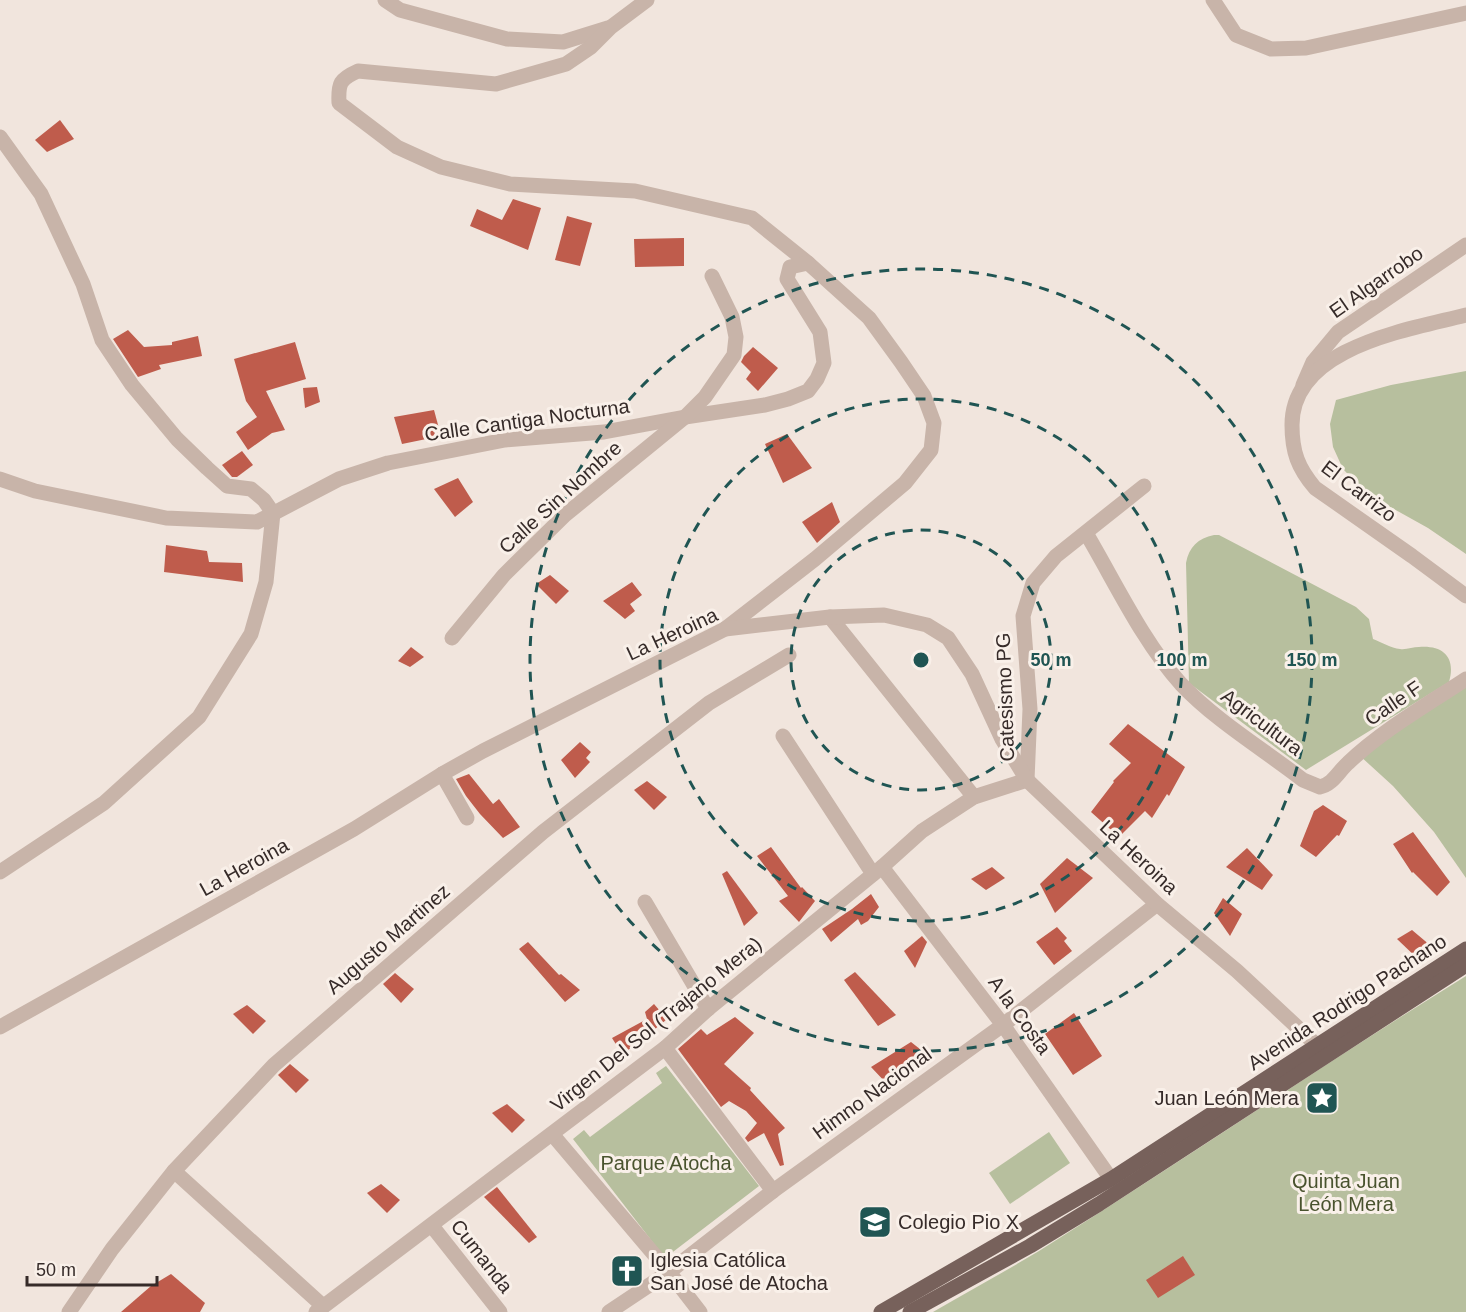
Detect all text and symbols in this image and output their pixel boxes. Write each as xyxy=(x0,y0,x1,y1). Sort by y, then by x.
street label: El Algarrobo xyxy=(1325,242,1427,322)
street label: Calle Cantiga Nocturna xyxy=(423,395,632,445)
street label: Calle Sin Nombre xyxy=(494,436,626,558)
street label: El Carrizo xyxy=(1317,456,1401,526)
street label: La Heroina xyxy=(623,603,722,665)
street label: Catesismo PG xyxy=(992,632,1018,762)
centre of rings xyxy=(911,650,931,670)
text: 50 m xyxy=(1030,650,1072,670)
text: 100 m xyxy=(1156,650,1208,670)
text: 150 m xyxy=(1286,650,1338,670)
street label: Calle F xyxy=(1361,676,1425,730)
street label: Agricultura xyxy=(1217,684,1307,760)
street label: La Heroina xyxy=(1096,816,1183,899)
street label: La Heroina xyxy=(196,833,293,900)
street label: Augusto Martinez xyxy=(322,880,454,998)
street label: Avenida Rodrigo Pachano xyxy=(1244,930,1450,1074)
street label: Virgen Del Sol (Trajano Mera) xyxy=(546,932,766,1116)
street label: A la Costa xyxy=(984,972,1056,1059)
street label: Himno Nacional xyxy=(808,1043,936,1143)
place icon: Juan León Mera xyxy=(1304,1080,1340,1116)
place label: Juan León Mera xyxy=(1154,1087,1300,1109)
park label: Parque Atocha xyxy=(600,1152,732,1174)
park label: Quinta Juan León Mera xyxy=(1292,1170,1400,1215)
school or university icon: Colegio Pio X xyxy=(857,1204,893,1240)
place label: Colegio Pio X xyxy=(898,1211,1019,1233)
street label: Cumanda xyxy=(447,1215,518,1298)
scale bar xyxy=(27,1249,158,1287)
place label: Iglesia Católica San José de Atocha xyxy=(650,1249,829,1294)
church icon: Iglesia Católica San José de Atocha xyxy=(609,1253,645,1289)
text: 50 m xyxy=(36,1260,76,1280)

